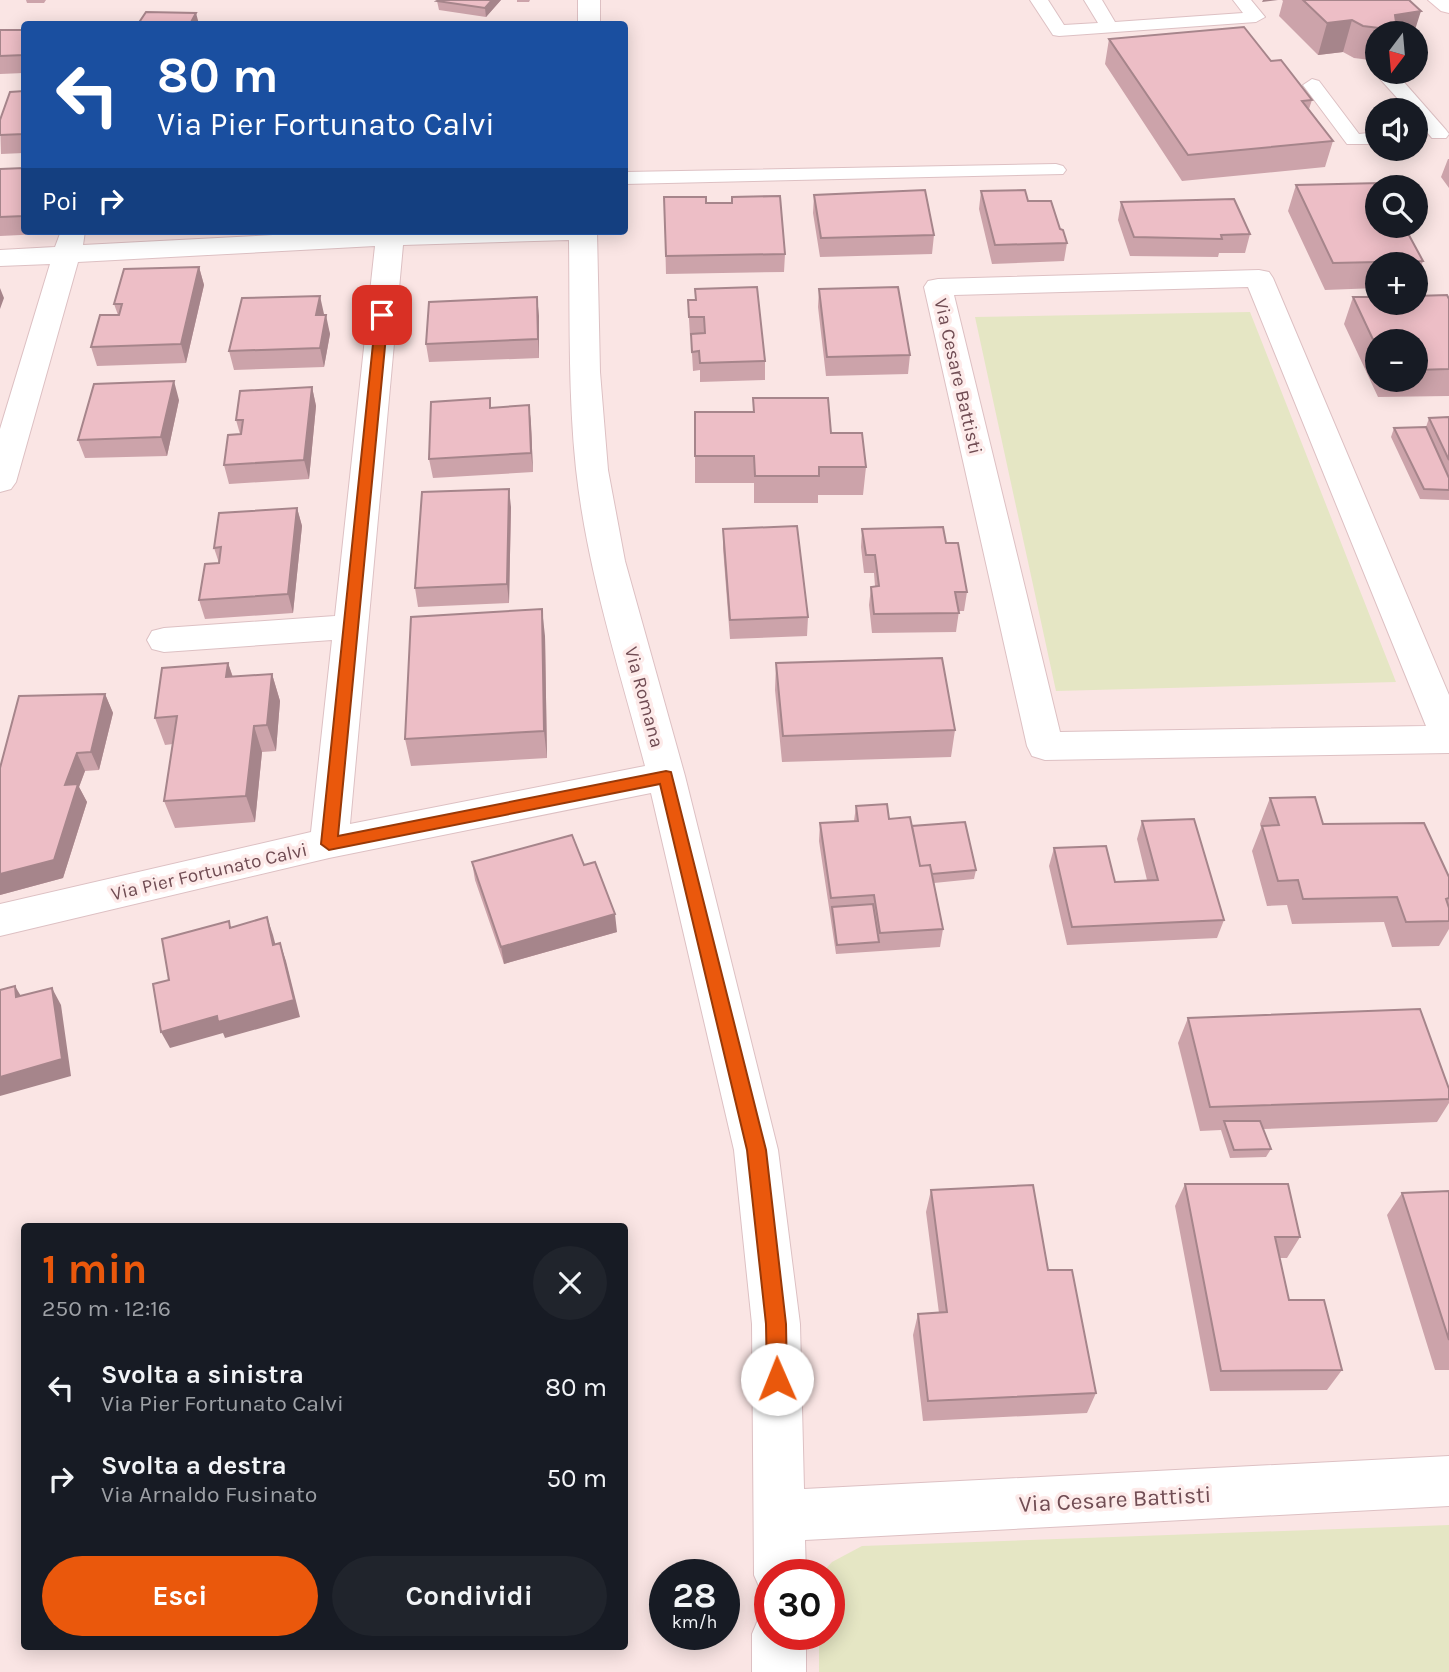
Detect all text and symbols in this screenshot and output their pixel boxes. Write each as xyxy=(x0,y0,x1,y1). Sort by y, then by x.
north arrow xyxy=(1365,21,1428,84)
map controls xyxy=(1365,21,1428,392)
text: 80 m xyxy=(157,47,279,104)
icon: left xyxy=(42,49,133,140)
button: sound xyxy=(1365,98,1428,161)
text: Via Pier Fortunato Calvi xyxy=(157,106,495,143)
button: search xyxy=(1365,175,1428,238)
icon: right xyxy=(92,182,130,220)
text: Poi xyxy=(42,186,78,217)
button: + xyxy=(1365,252,1428,315)
pin xyxy=(352,285,412,345)
icon: arrive xyxy=(363,296,401,334)
street label: Via Cesare Battisti xyxy=(929,296,987,456)
button: − xyxy=(1365,329,1428,392)
street label: Via Romana xyxy=(620,644,668,750)
street label: Via Pier Fortunato Calvi xyxy=(109,839,309,905)
text: 1 min xyxy=(42,1244,147,1294)
button: close xyxy=(533,1246,607,1320)
text: 250 m · 12:16 xyxy=(42,1295,171,1322)
position arrow xyxy=(740,1342,814,1416)
text: Svolta a sinistra xyxy=(101,1359,304,1390)
icon: left xyxy=(42,1369,80,1407)
text: 80 m xyxy=(545,1372,607,1403)
text: Via Pier Fortunato Calvi xyxy=(101,1390,344,1417)
text: Svolta a destra xyxy=(101,1450,287,1481)
icon: right xyxy=(42,1460,80,1498)
text: 50 m xyxy=(546,1463,607,1494)
text: Via Arnaldo Fusinato xyxy=(101,1481,317,1508)
street label: Via Cesare Battisti xyxy=(1018,1481,1212,1518)
button: Esci xyxy=(42,1556,318,1636)
button: Condividi xyxy=(332,1556,607,1636)
speed limit sign: 30 xyxy=(754,1559,845,1650)
text: 28 xyxy=(673,1575,716,1616)
text: km/h xyxy=(672,1611,717,1633)

